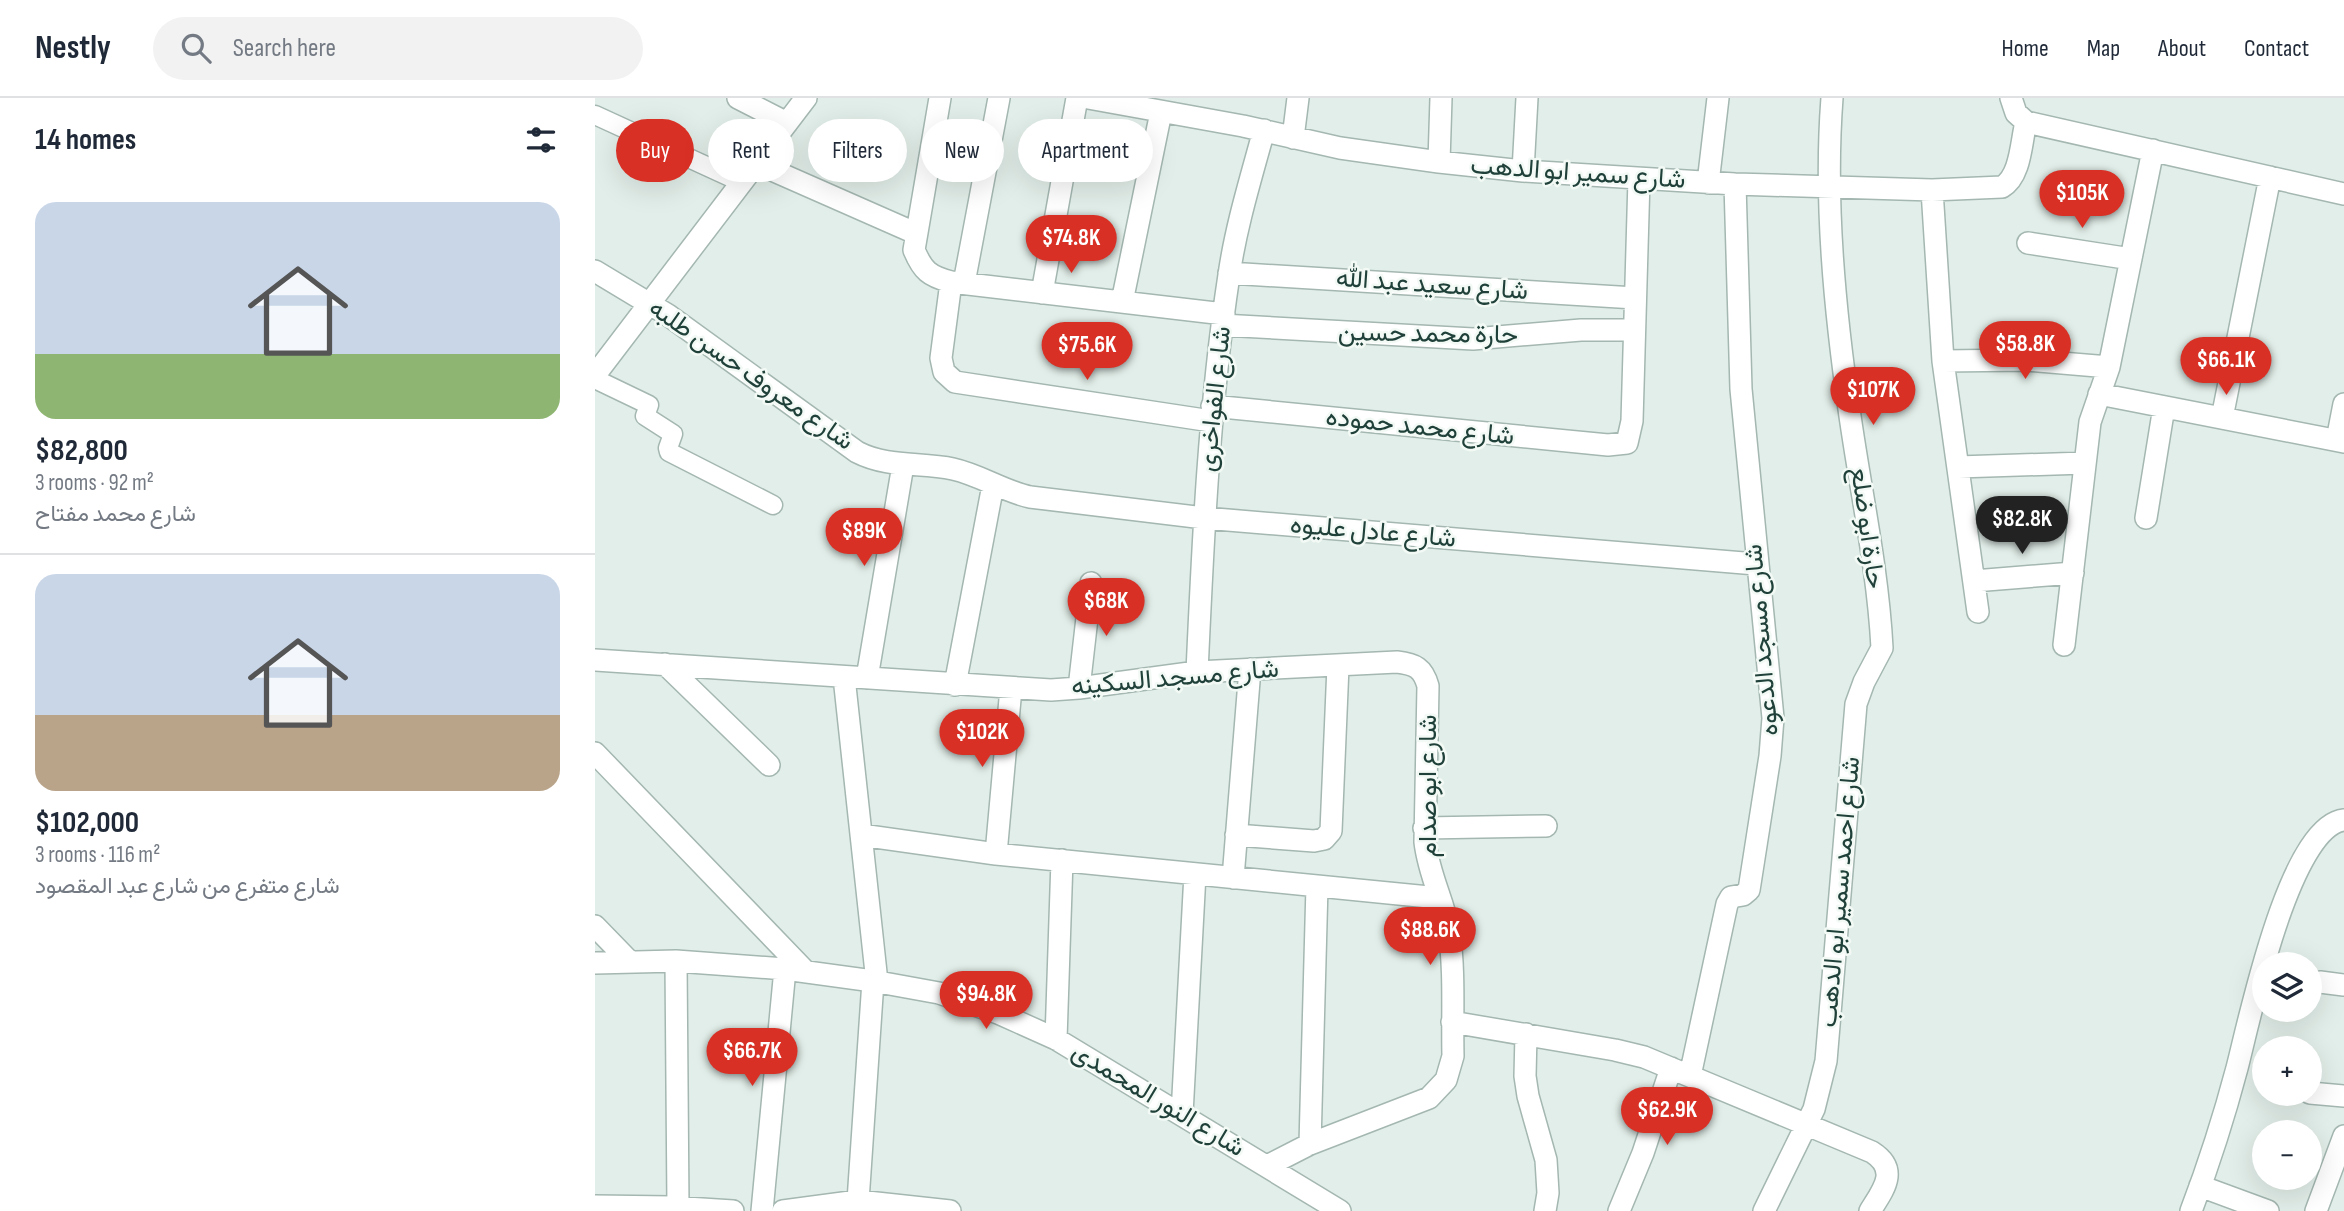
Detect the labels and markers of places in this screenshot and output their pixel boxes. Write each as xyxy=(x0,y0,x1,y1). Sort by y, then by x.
pin: $105K xyxy=(2033,170,2131,230)
pin: $74.8K xyxy=(1014,216,1128,275)
pin: $75.6K xyxy=(1030,322,1144,382)
pin: $58.8K xyxy=(1968,322,2082,381)
pin: $66.1K xyxy=(2169,338,2283,397)
pin: $107K xyxy=(1824,368,1922,427)
pin: $82.8K xyxy=(1965,496,2079,556)
pin: $89K xyxy=(823,508,905,568)
pin: $68K xyxy=(1065,578,1147,638)
pin: $102K xyxy=(933,710,1031,769)
pin: $88.6K xyxy=(1373,908,1487,967)
pin: $94.8K xyxy=(929,972,1043,1031)
pin: $66.7K xyxy=(695,1028,809,1088)
pin: $62.9K xyxy=(1610,1088,1724,1147)

